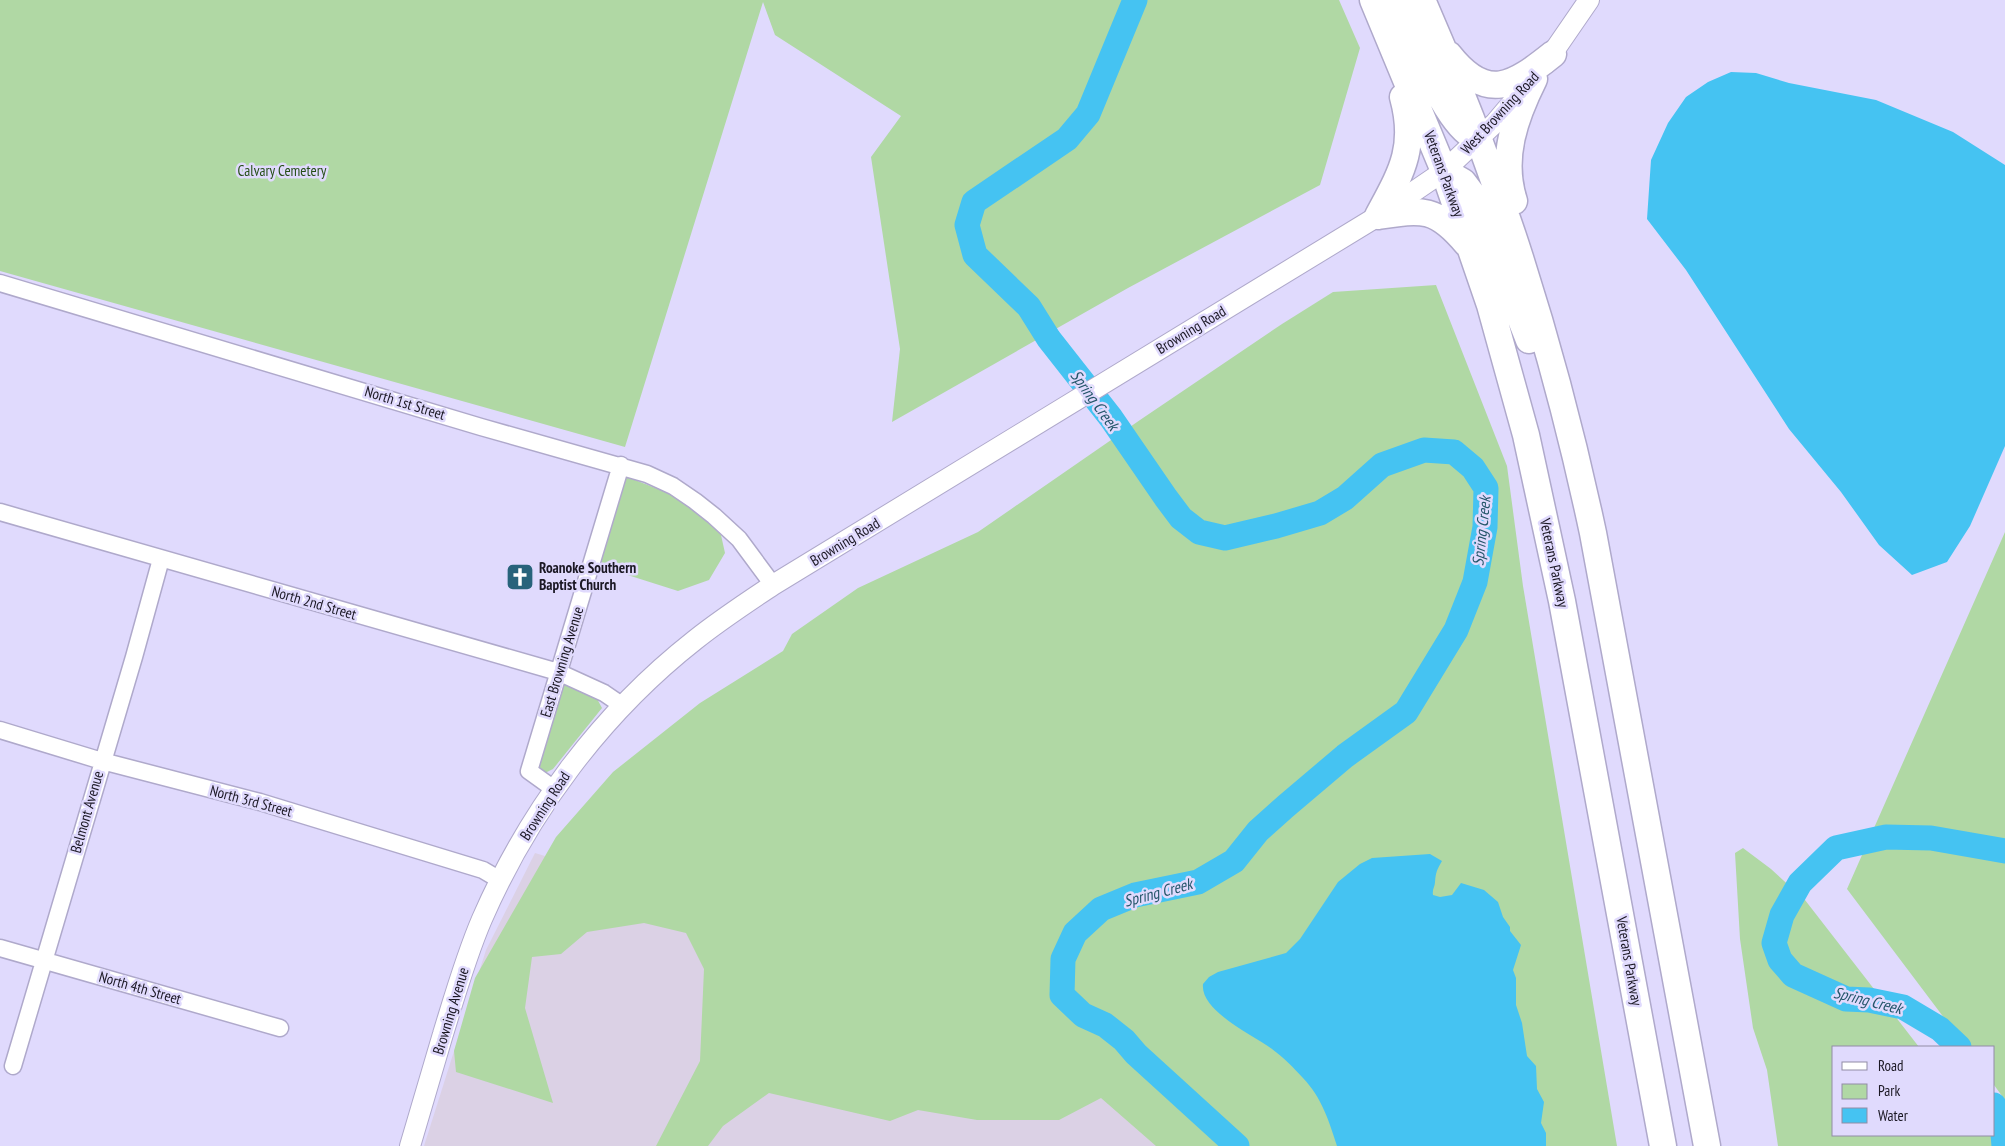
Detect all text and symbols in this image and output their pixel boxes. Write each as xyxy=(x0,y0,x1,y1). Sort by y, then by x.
street label: West Browning Road xyxy=(1456,67,1543,158)
street label: Veterans Parkway xyxy=(1420,127,1469,220)
park label: Calvary Cemetery xyxy=(237,161,327,180)
street label: Browning Road xyxy=(1152,301,1229,358)
water label: Spring Creek xyxy=(1066,366,1125,436)
street label: North 1st Street xyxy=(363,381,448,424)
water label: Spring Creek xyxy=(1467,493,1495,567)
street label: Browning Road xyxy=(806,513,883,570)
street label: Veterans Parkway xyxy=(1536,516,1573,609)
place label: Roanoke Southern Baptist Church xyxy=(539,558,637,594)
church icon: Roanoke Southern Baptist Church xyxy=(505,562,535,592)
street label: North 2nd Street xyxy=(270,581,359,624)
street label: East Browning Avenue xyxy=(536,604,587,720)
street label: Browning Road xyxy=(515,768,574,844)
street label: Belmont Avenue xyxy=(66,769,107,855)
street label: North 3rd Street xyxy=(208,780,294,821)
water label: Spring Creek xyxy=(1122,873,1196,911)
street label: Veterans Parkway xyxy=(1612,914,1647,1007)
street label: Browning Avenue xyxy=(428,965,473,1057)
street label: North 4th Street xyxy=(97,967,183,1008)
water label: Spring Creek xyxy=(1832,982,1906,1019)
legend xyxy=(1832,1046,1995,1136)
text: Road xyxy=(1878,1056,1904,1075)
text: Park xyxy=(1878,1081,1900,1100)
text: Water xyxy=(1878,1106,1909,1125)

